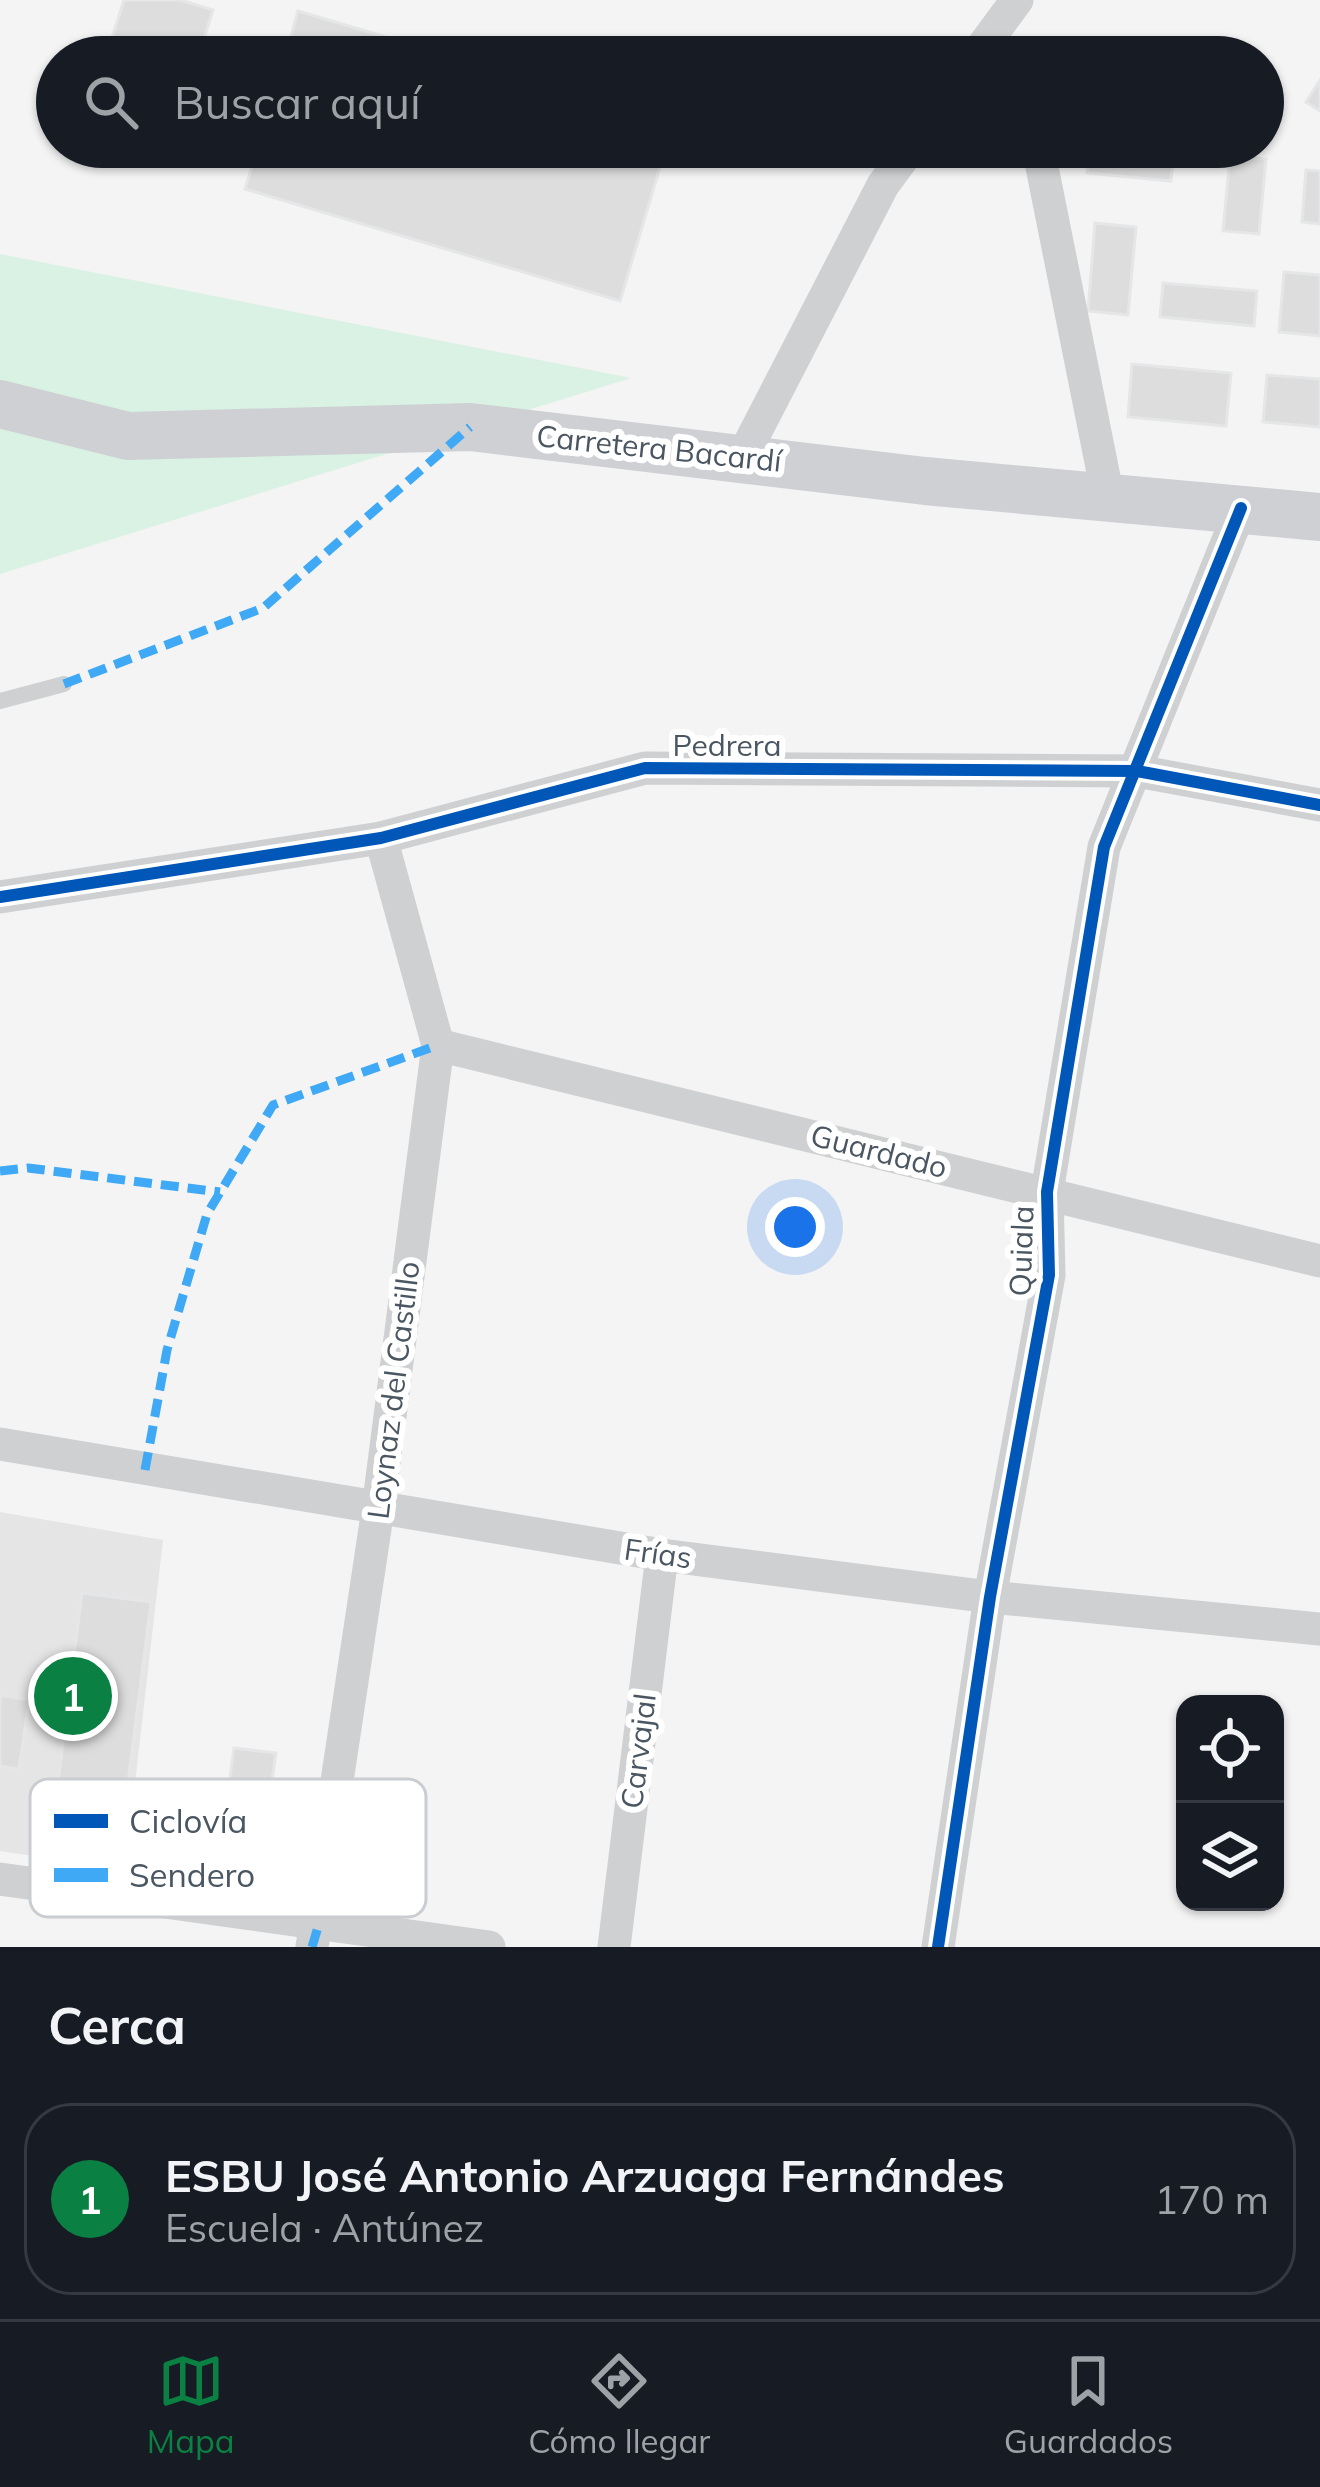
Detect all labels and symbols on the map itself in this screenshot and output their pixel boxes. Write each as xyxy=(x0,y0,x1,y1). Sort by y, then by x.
street label: Carretera Bacardí xyxy=(535,416,785,480)
street label: Pedrera xyxy=(673,726,781,764)
street label: Guardado xyxy=(807,1116,951,1186)
your location xyxy=(765,1197,825,1257)
street label: Quiala xyxy=(1000,1205,1042,1297)
street label: Loynaz del Castillo xyxy=(358,1259,428,1521)
street label: Frías xyxy=(622,1529,694,1577)
pin: 1 xyxy=(34,1651,112,1741)
street label: Carvajal xyxy=(612,1691,664,1811)
legend xyxy=(30,1779,426,1917)
text: Ciclovía xyxy=(129,1800,247,1841)
text: Sendero xyxy=(129,1854,255,1895)

